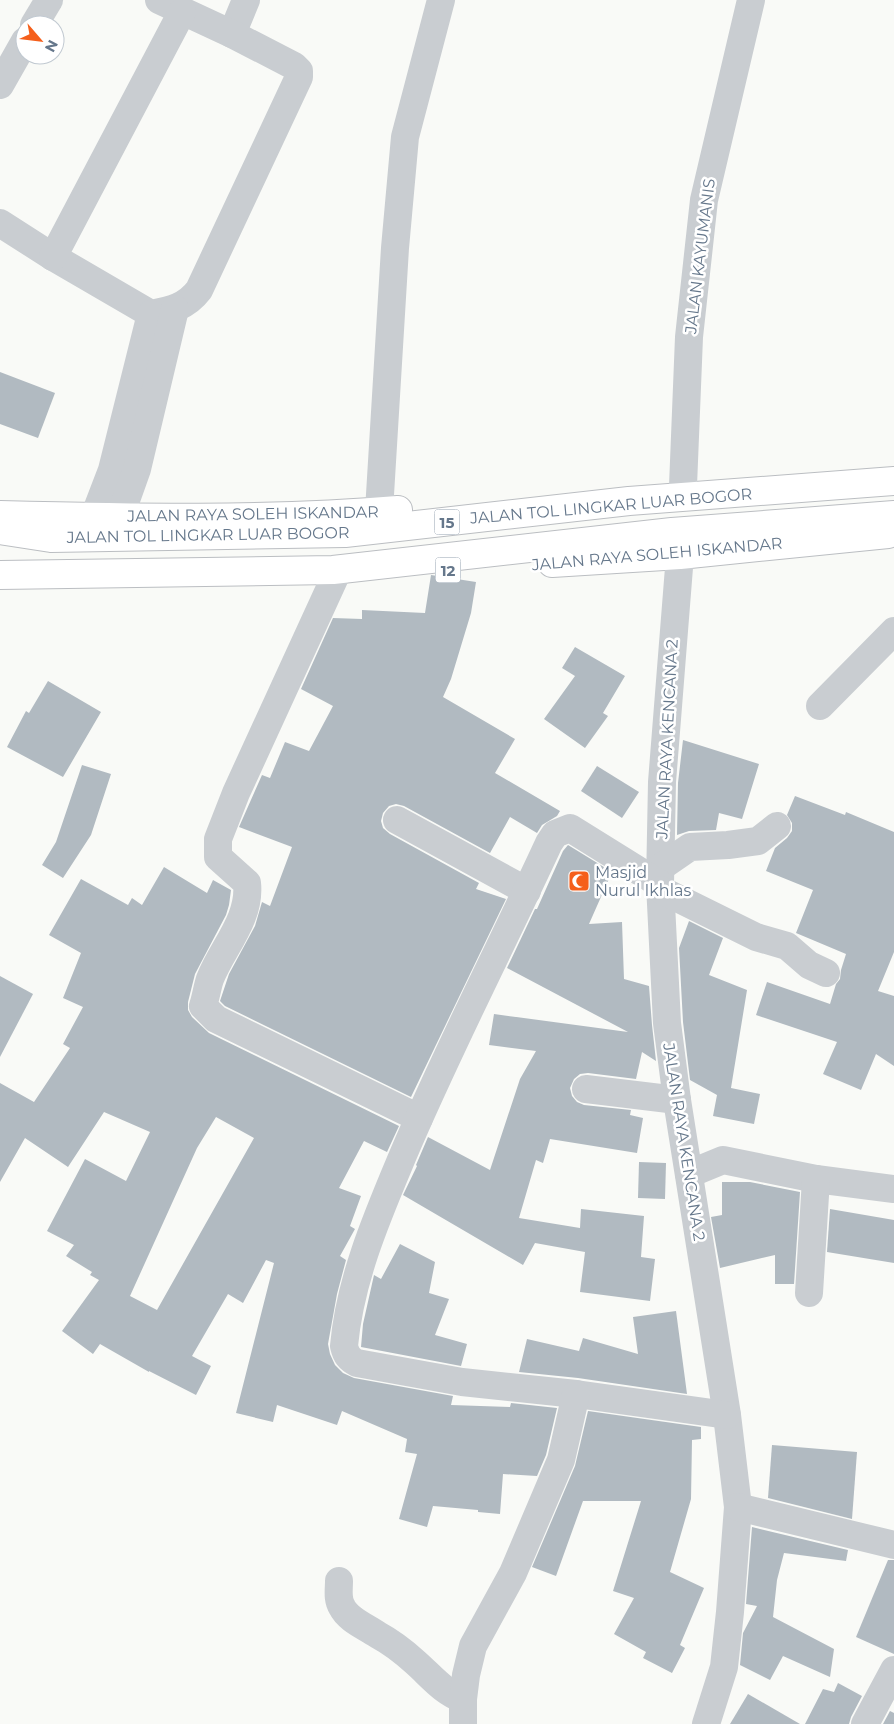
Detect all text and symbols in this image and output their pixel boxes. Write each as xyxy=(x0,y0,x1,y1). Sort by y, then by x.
north arrow xyxy=(15,15,65,65)
text: N xyxy=(41,37,62,55)
street label: JALAN KAYUMANIS xyxy=(681,177,719,336)
street label: JALAN TOL LINGKAR LUAR BOGOR xyxy=(468,484,753,528)
street label: JALAN RAYA SOLEH ISKANDAR xyxy=(126,502,379,526)
road number: 15 xyxy=(434,510,460,534)
street label: JALAN TOL LINGKAR LUAR BOGOR xyxy=(65,523,350,547)
street label: JALAN RAYA SOLEH ISKANDAR xyxy=(530,534,783,575)
road number: 12 xyxy=(436,558,460,582)
street label: JALAN RAYA KENCANA 2 xyxy=(652,639,682,840)
place label: Masjid Nurul Ikhlas xyxy=(595,863,691,900)
mosque icon: Masjid Nurul Ikhlas xyxy=(567,869,591,893)
street label: JALAN RAYA KENCANA 2 xyxy=(659,1041,709,1242)

